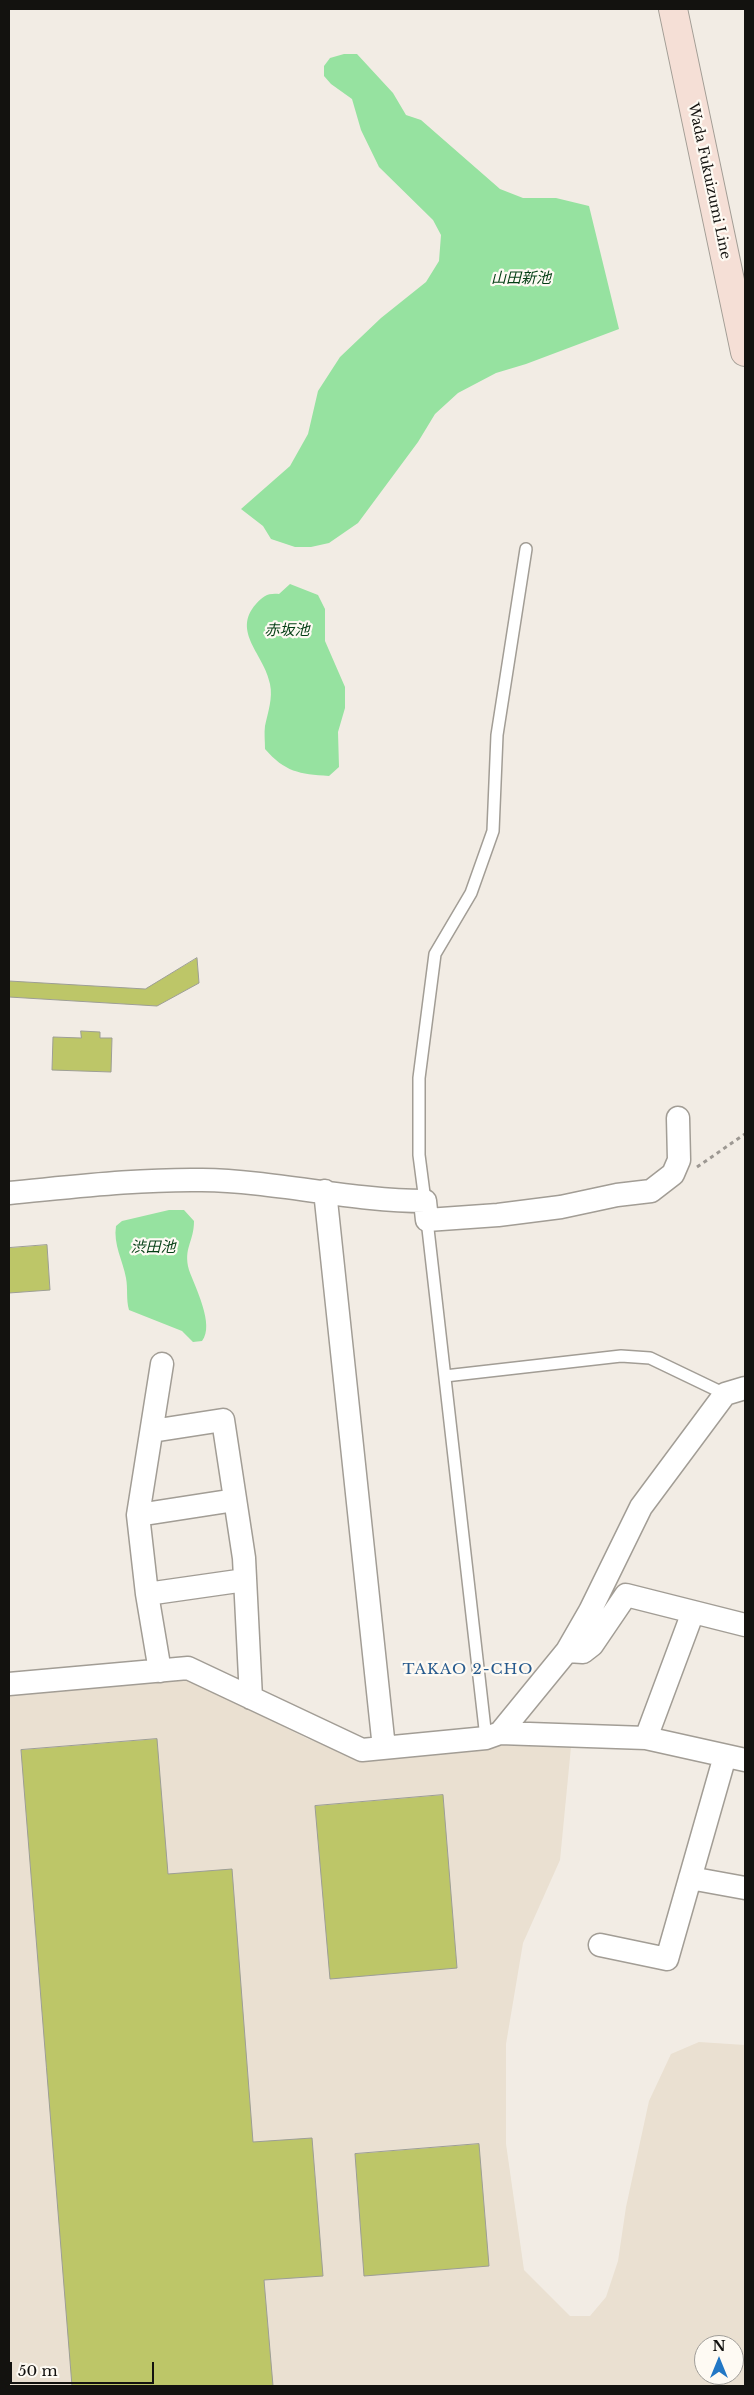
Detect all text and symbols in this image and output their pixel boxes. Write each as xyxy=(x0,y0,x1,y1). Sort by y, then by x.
street label: Wada Fukuizumi Line xyxy=(684,101,734,261)
water label: 山田新池 xyxy=(491,270,551,288)
water label: 赤坂池 xyxy=(265,622,309,640)
water label: 渋田池 xyxy=(131,1239,175,1257)
district label: TAKAO 2-CHO xyxy=(401,1661,535,1679)
north arrow xyxy=(694,2335,744,2385)
text: N xyxy=(712,2337,726,2355)
scale bar xyxy=(12,2352,156,2384)
text: 50 m xyxy=(18,2361,58,2380)

